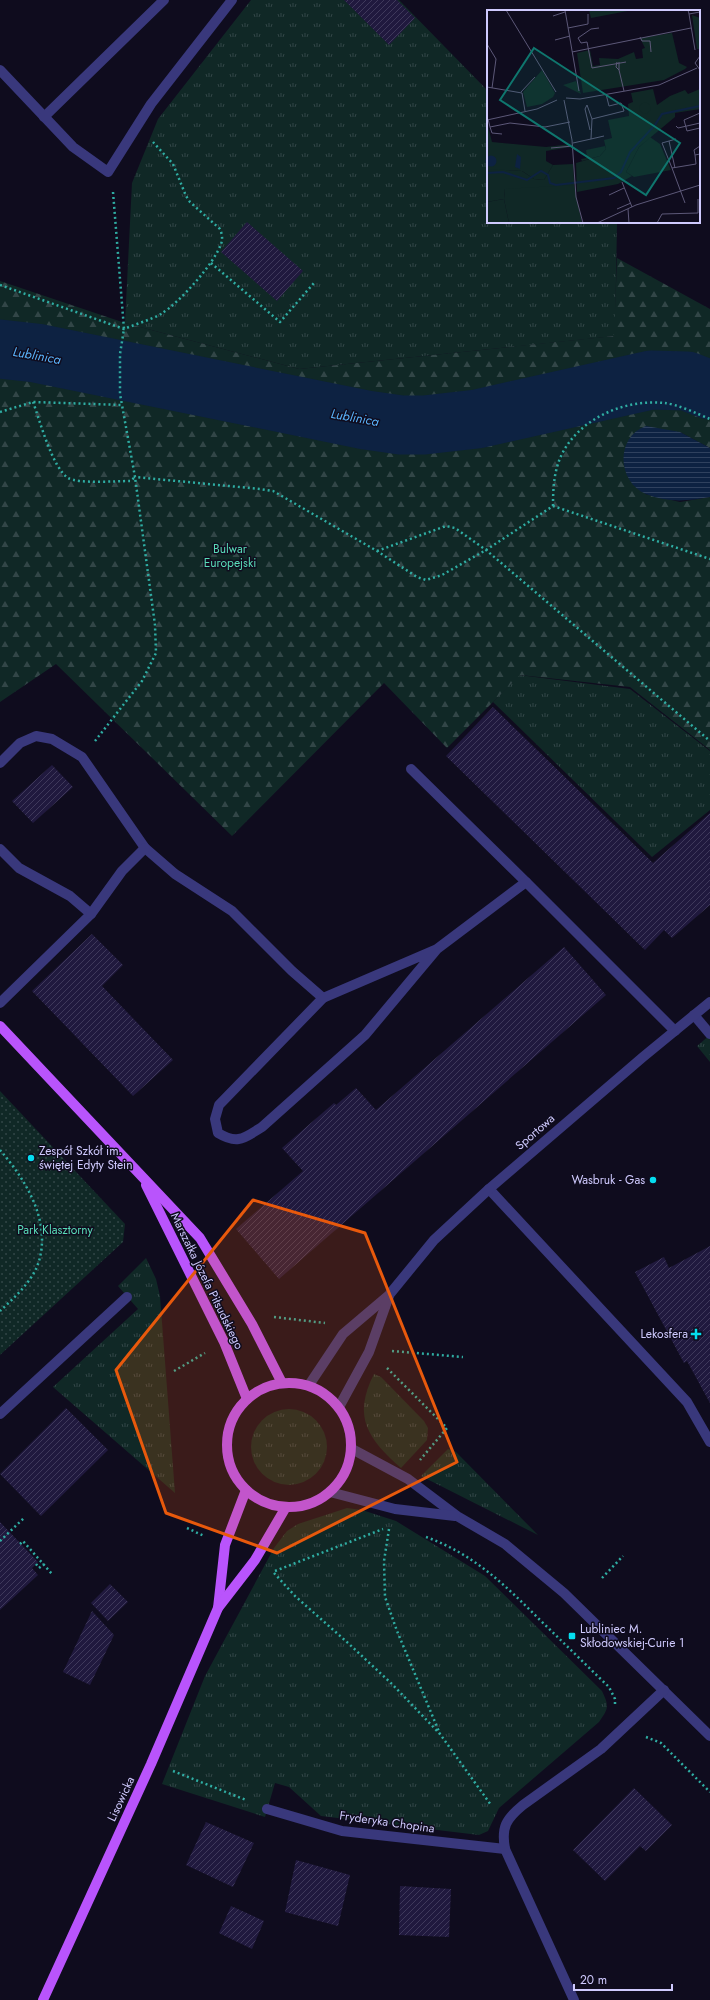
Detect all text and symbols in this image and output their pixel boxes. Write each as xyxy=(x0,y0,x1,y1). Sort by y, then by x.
inset map xyxy=(487,10,700,223)
water label: Lublinica xyxy=(11,342,62,369)
water label: Lublinica xyxy=(329,404,380,431)
park label: Bulwar Europejski xyxy=(204,540,256,572)
street label: Sportowa xyxy=(511,1110,559,1154)
place label: Zespół Szkół im. świętej Edyty Stein xyxy=(39,1142,133,1174)
marker: Zespół Szkół im. świętej Edyty Stein xyxy=(26,1153,36,1163)
place label: Wasbruk - Gas xyxy=(572,1171,645,1189)
marker: Wasbruk - Gas xyxy=(648,1175,658,1185)
street label: Marszałka Józefa Piłsudskiego xyxy=(166,1210,248,1353)
park label: Park Klasztorny xyxy=(17,1221,94,1239)
place label: Lekosfera xyxy=(640,1325,688,1343)
marker: Lekosfera xyxy=(691,1329,701,1339)
place label: Lubliniec M. Skłodowskiej-Curie 1 xyxy=(580,1620,684,1652)
marker: Lubliniec M. Skłodowskiej-Curie 1 xyxy=(567,1631,577,1641)
street label: Lisowicka xyxy=(103,1773,139,1824)
street label: Fryderyka Chopina xyxy=(338,1806,436,1838)
scale bar xyxy=(574,1966,672,1992)
text: 20 m xyxy=(580,1971,607,1989)

